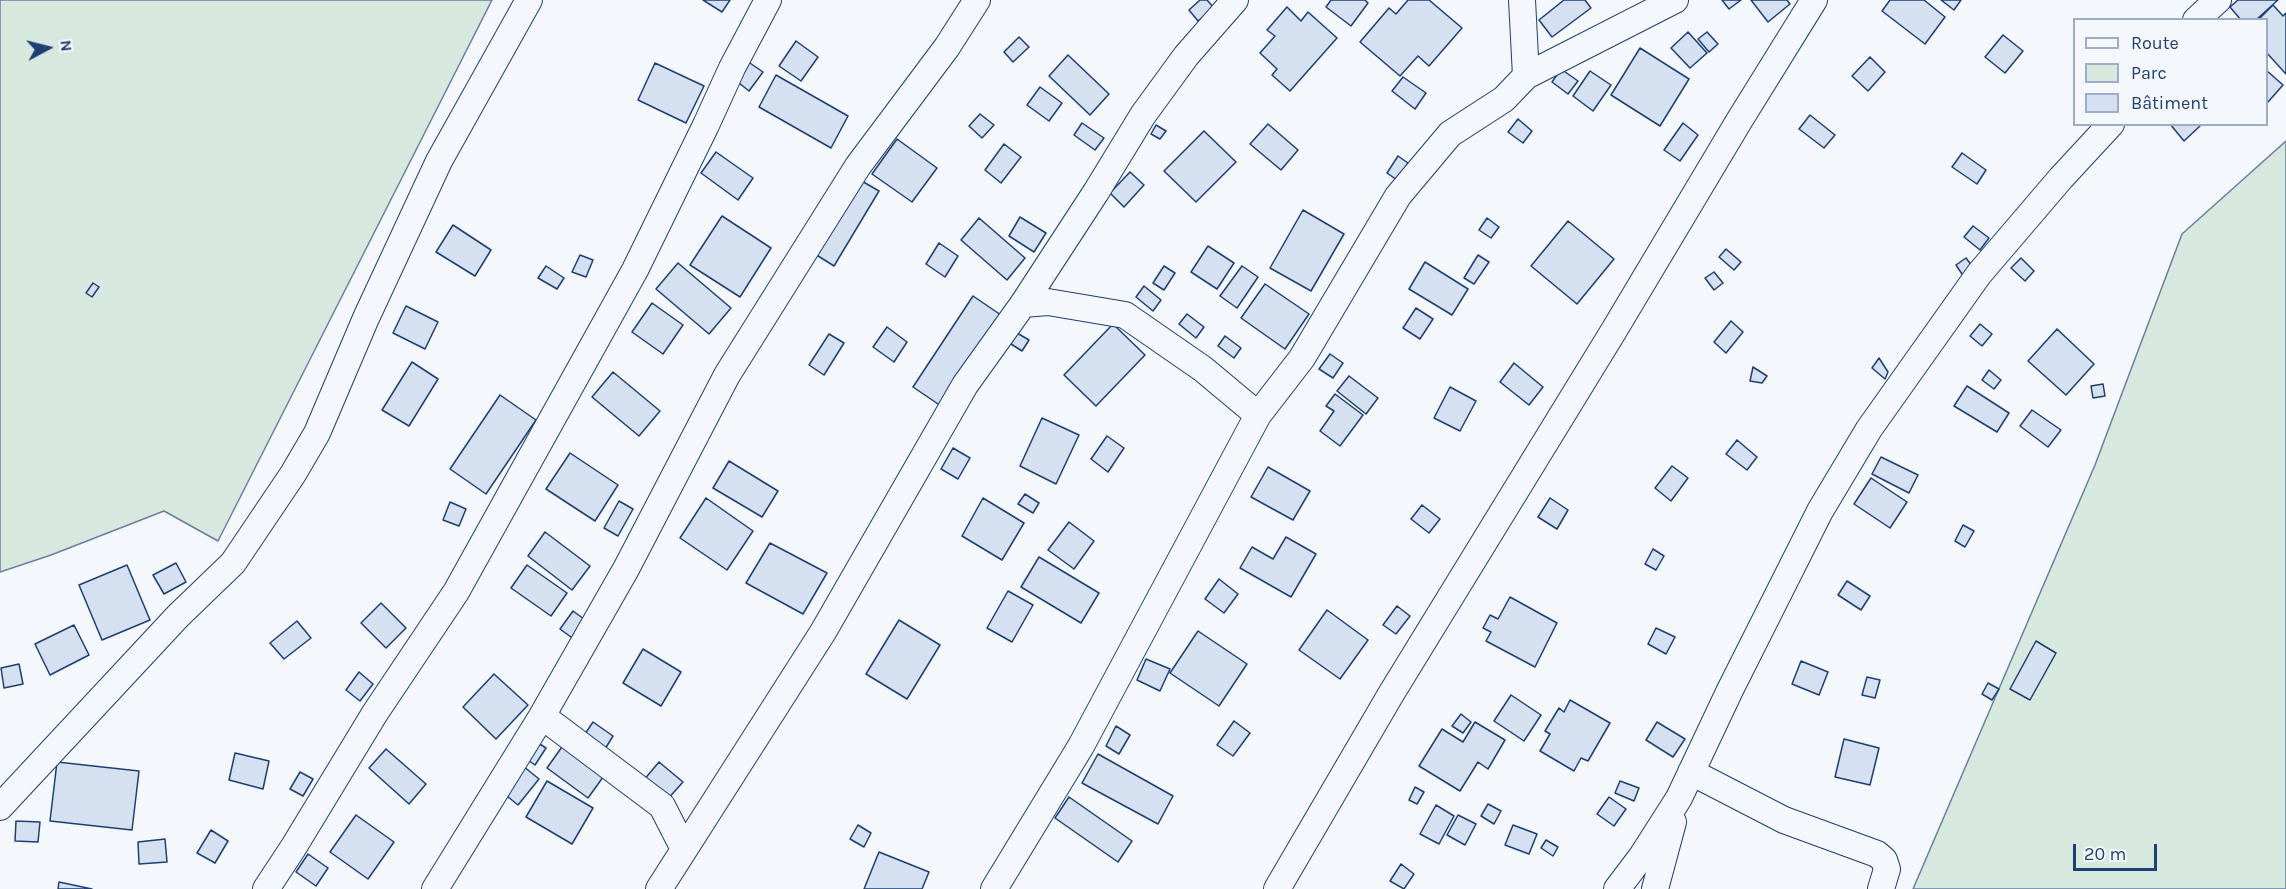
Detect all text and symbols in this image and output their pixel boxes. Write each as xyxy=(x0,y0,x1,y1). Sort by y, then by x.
north arrow xyxy=(18,18,78,78)
legend xyxy=(2073,18,2268,126)
text: Route xyxy=(2131,32,2179,54)
text: N xyxy=(56,39,76,53)
text: Parc xyxy=(2131,62,2167,84)
text: Bâtiment xyxy=(2131,92,2208,114)
scale bar xyxy=(2076,832,2160,870)
text: 20 m xyxy=(2084,843,2126,865)

